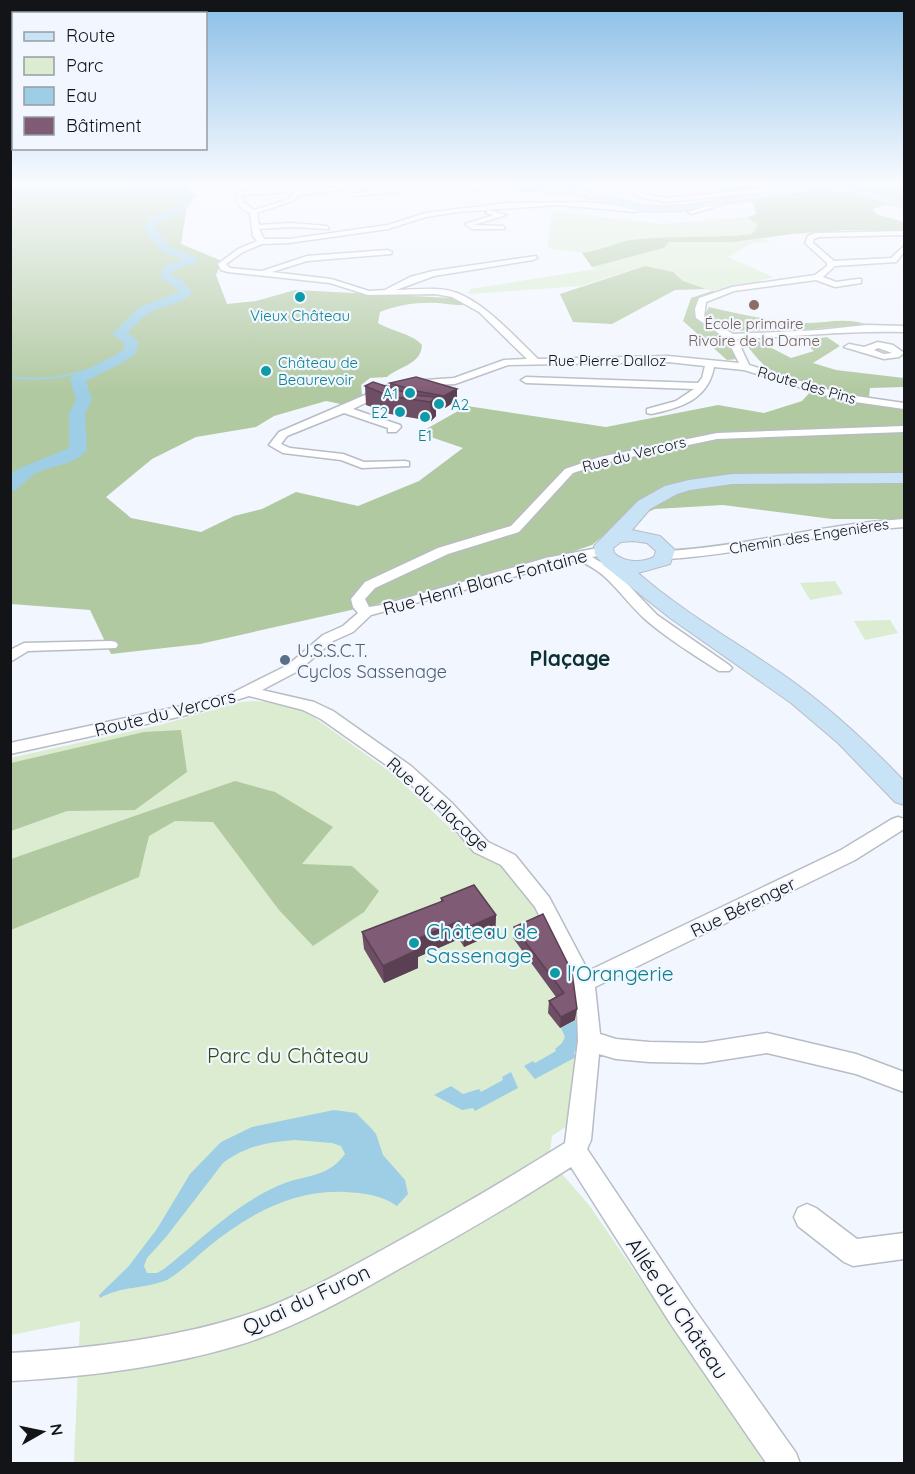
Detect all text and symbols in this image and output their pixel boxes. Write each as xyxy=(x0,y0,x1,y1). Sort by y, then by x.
legend xyxy=(12,12,207,150)
text: Route xyxy=(66,24,115,47)
text: Parc xyxy=(66,54,103,77)
text: Eau xyxy=(66,84,97,107)
text: Bâtiment xyxy=(66,114,142,137)
marker: Vieux Château xyxy=(293,290,307,304)
marker: École primaire Rivoire de la Dame xyxy=(747,298,761,312)
place label: Vieux Château xyxy=(250,306,350,325)
place label: École primaire Rivoire de la Dame xyxy=(688,314,820,350)
street label: Rue Pierre Dalloz xyxy=(548,351,666,370)
place label: Château de Beaurevoir xyxy=(278,353,358,389)
street label: Route des Pins xyxy=(755,362,859,408)
marker: Château de Beaurevoir xyxy=(259,364,273,378)
place label: A1 xyxy=(383,384,398,403)
marker: A1 xyxy=(403,386,417,400)
place label: A2 xyxy=(451,395,469,414)
marker: A2 xyxy=(432,397,446,411)
place label: E2 xyxy=(371,403,388,422)
marker: E2 xyxy=(393,405,407,419)
marker: E1 xyxy=(418,410,432,424)
place label: E1 xyxy=(418,426,432,445)
street label: Rue du Vercors xyxy=(580,432,688,476)
street label: Chemin des Engenières xyxy=(728,514,890,558)
street label: Rue Henri Blanc Fontaine xyxy=(380,544,590,620)
place label: U.S.S.C.T. Cyclos Sassenage xyxy=(297,639,447,683)
district label: Plaçage xyxy=(530,645,611,671)
marker: U.S.S.C.T. Cyclos Sassenage xyxy=(278,653,292,667)
street label: Route du Vercors xyxy=(92,684,238,742)
street label: Rue du Plaçage xyxy=(382,752,494,856)
street label: Rue Bérenger xyxy=(687,872,799,942)
place label: Château de Sassenage xyxy=(426,918,538,968)
marker: Château de Sassenage xyxy=(407,936,421,950)
place label: l'Orangerie xyxy=(567,960,674,986)
marker: l'Orangerie xyxy=(548,966,562,980)
park label: Parc du Château xyxy=(207,1042,369,1068)
street label: Allée du Château xyxy=(621,1232,735,1384)
street label: Quai du Furon xyxy=(238,1258,374,1340)
north arrow xyxy=(12,1402,72,1462)
text: N xyxy=(46,1422,68,1437)

